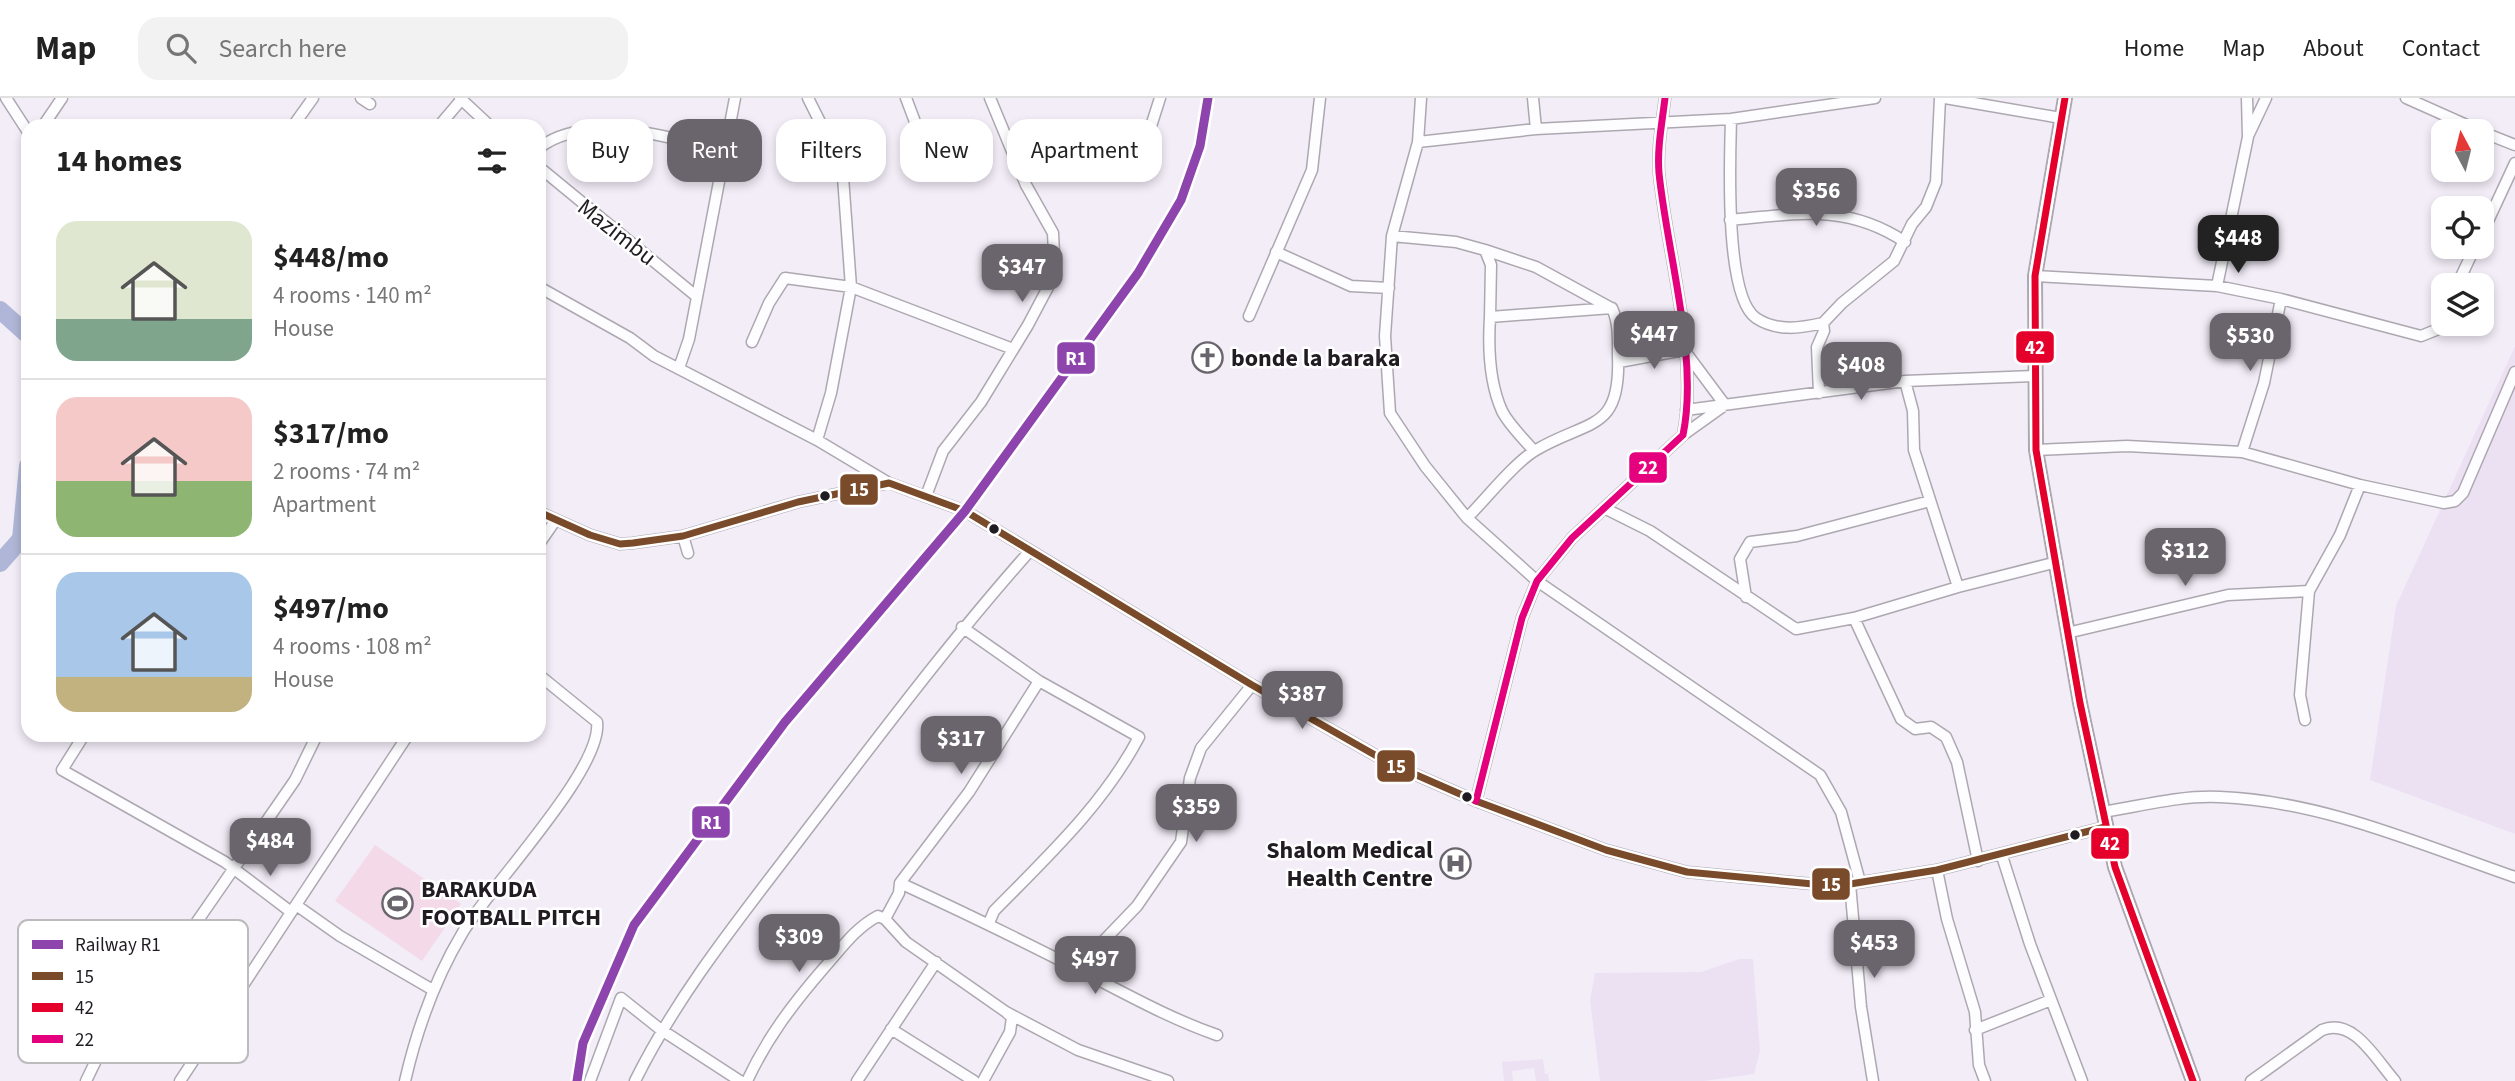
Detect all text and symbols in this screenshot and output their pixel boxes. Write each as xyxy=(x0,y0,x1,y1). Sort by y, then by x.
search box xyxy=(138,17,628,80)
text: Map xyxy=(35,25,96,72)
icon: search xyxy=(162,29,200,67)
text: Search here xyxy=(218,30,347,67)
text: Home xyxy=(2124,31,2184,66)
text: Map xyxy=(2222,31,2265,66)
text: About xyxy=(2303,31,2364,66)
text: Contact xyxy=(2402,31,2480,66)
chip: Buy xyxy=(567,119,653,182)
chip: Rent xyxy=(667,119,762,182)
chip: Filters xyxy=(776,119,886,182)
chip: New xyxy=(900,119,993,182)
chip: Apartment xyxy=(1007,119,1162,182)
north arrow xyxy=(2431,119,2494,182)
map controls xyxy=(2431,119,2494,336)
text: 14 homes xyxy=(56,140,182,183)
icon: filters xyxy=(473,142,511,180)
pin: $356 xyxy=(1775,169,1857,228)
text: $356 xyxy=(1792,174,1840,207)
street label: Mazimbu xyxy=(570,190,664,274)
button: locate xyxy=(2431,196,2494,259)
pin: $448 xyxy=(2197,216,2279,275)
text: $448 xyxy=(2214,221,2262,254)
text: $448/mo xyxy=(273,236,389,279)
pin: $347 xyxy=(981,244,1063,304)
icon: home xyxy=(112,249,196,333)
text: $347 xyxy=(998,250,1046,283)
button: layers xyxy=(2431,273,2494,336)
text: 4 rooms · 140 m² xyxy=(273,279,432,312)
text: House xyxy=(273,312,334,345)
pin: $447 xyxy=(1613,312,1695,371)
pin: $530 xyxy=(2209,314,2291,373)
text: $447 xyxy=(1630,317,1678,350)
text: $530 xyxy=(2226,319,2274,352)
line badge: 42 xyxy=(2015,330,2055,364)
text: 42 xyxy=(2025,335,2045,362)
line badge: R1 xyxy=(1056,341,1096,375)
church icon: bonde la baraka xyxy=(1191,341,1225,375)
place label: bonde la baraka xyxy=(1231,341,1400,376)
pin: $408 xyxy=(1820,342,1902,402)
text: R1 xyxy=(1065,346,1087,373)
text: $408 xyxy=(1837,348,1885,381)
text: $317/mo xyxy=(273,412,389,455)
icon: home xyxy=(112,425,196,509)
line badge: 22 xyxy=(1628,451,1668,484)
text: 2 rooms · 74 m² xyxy=(273,455,420,488)
text: 22 xyxy=(1638,455,1658,482)
line badge: 15 xyxy=(839,473,879,506)
text: 15 xyxy=(849,477,869,504)
text: Apartment xyxy=(273,488,376,521)
unlabelled marker xyxy=(818,489,832,503)
unlabelled marker xyxy=(987,522,1001,536)
pin: $312 xyxy=(2144,528,2226,588)
text: $312 xyxy=(2161,534,2209,567)
text: $497/mo xyxy=(273,587,389,630)
icon: home xyxy=(112,600,196,684)
text: 4 rooms · 108 m² xyxy=(273,630,432,663)
text: House xyxy=(273,663,334,696)
pin: $387 xyxy=(1261,672,1343,731)
text: $387 xyxy=(1278,677,1326,710)
pin: $317 xyxy=(920,716,1002,776)
text: $317 xyxy=(937,722,985,755)
line badge: 15 xyxy=(1376,749,1416,783)
text: 15 xyxy=(1386,754,1406,781)
pin: $359 xyxy=(1155,784,1237,844)
text: $359 xyxy=(1172,790,1220,823)
unlabelled marker xyxy=(1460,790,1474,804)
line badge: R1 xyxy=(691,805,731,839)
text: R1 xyxy=(700,810,722,837)
pin: $484 xyxy=(229,818,311,878)
text: $484 xyxy=(246,824,294,857)
line badge: 42 xyxy=(2090,827,2130,860)
unlabelled marker xyxy=(2068,828,2082,842)
text: 42 xyxy=(2100,831,2120,858)
place label: Shalom Medical Health Centre xyxy=(1266,833,1433,896)
hospital icon: Shalom Medical Health Centre xyxy=(1439,847,1473,881)
line badge: 15 xyxy=(1811,867,1851,901)
place label: BARAKUDA FOOTBALL PITCH xyxy=(421,872,601,935)
text: 15 xyxy=(1821,872,1841,899)
sports icon: BARAKUDA FOOTBALL PITCH xyxy=(381,886,415,920)
pin: $309 xyxy=(758,914,840,974)
legend xyxy=(18,920,248,1063)
text: $309 xyxy=(775,920,823,953)
pin: $453 xyxy=(1833,920,1915,980)
text: $453 xyxy=(1850,926,1898,959)
text: Railway R1 xyxy=(75,932,161,959)
pin: $497 xyxy=(1054,936,1136,996)
text: $497 xyxy=(1071,942,1119,975)
text: 15 xyxy=(75,964,94,991)
text: 42 xyxy=(75,995,94,1022)
text: 22 xyxy=(75,1027,94,1054)

